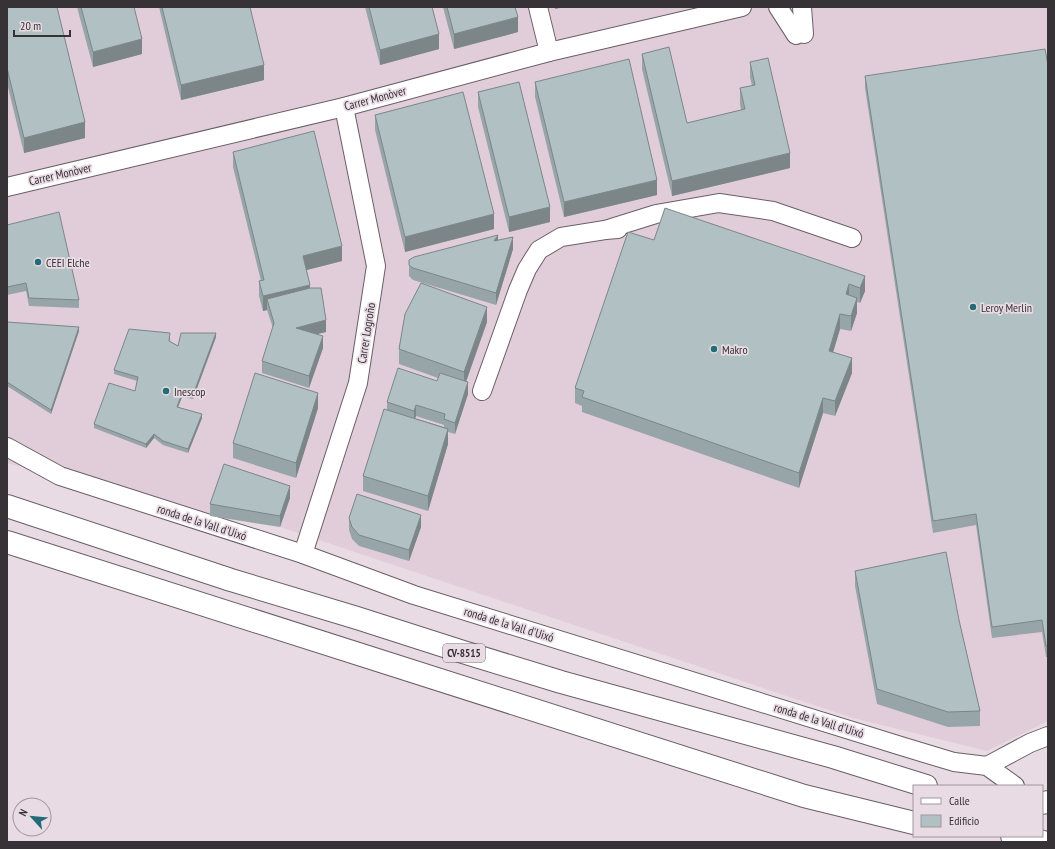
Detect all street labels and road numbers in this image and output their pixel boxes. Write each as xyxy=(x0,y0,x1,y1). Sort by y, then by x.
street label: Carrer Monòver xyxy=(342,82,408,113)
street label: Carrer Monòver xyxy=(27,159,93,188)
street label: Carrer Logroño xyxy=(354,302,378,364)
street label: ronda de la Vall d'Uixó xyxy=(155,501,249,543)
street label: ronda de la Vall d'Uixó xyxy=(462,603,556,645)
road number: CV-8515 xyxy=(443,644,485,662)
street label: ronda de la Vall d'Uixó xyxy=(772,699,866,741)

